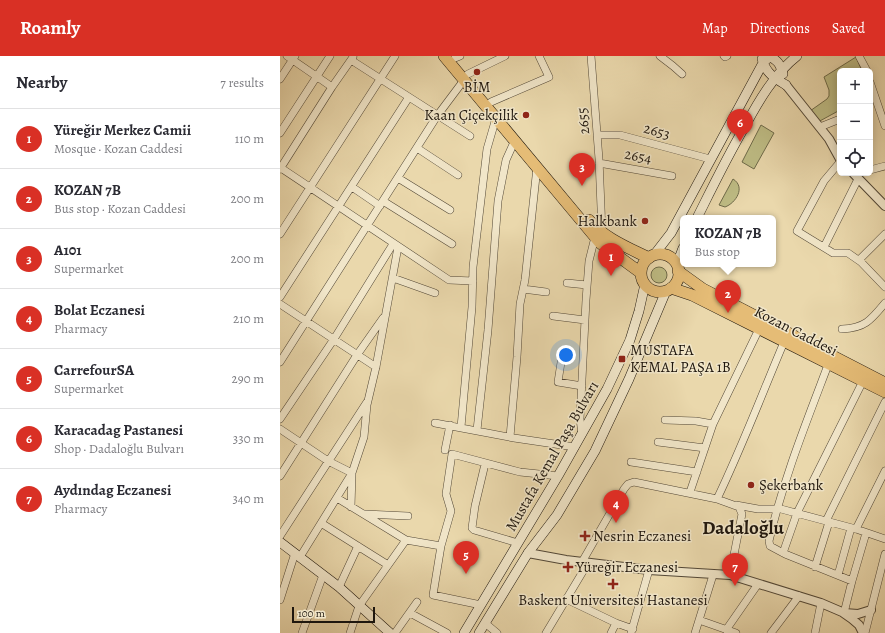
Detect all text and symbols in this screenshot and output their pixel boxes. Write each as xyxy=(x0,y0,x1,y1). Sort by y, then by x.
text: Roamly xyxy=(20,15,80,41)
text: Map xyxy=(702,19,728,38)
text: Directions xyxy=(750,19,810,38)
text: Saved xyxy=(832,19,865,38)
marker: BİM xyxy=(472,67,482,77)
map controls xyxy=(837,68,873,176)
button: + xyxy=(837,68,873,104)
text: Nearby xyxy=(16,71,67,94)
text: 7 results xyxy=(220,74,264,91)
place label: BİM xyxy=(463,77,491,97)
button: − xyxy=(837,104,873,140)
place label: Kaan Çiçekçilik xyxy=(424,105,519,125)
street label: 2655 xyxy=(572,107,594,135)
pin: 6 xyxy=(727,109,753,142)
marker: Kaan Çiçekçilik xyxy=(521,110,531,120)
street label: 2653 xyxy=(641,118,673,144)
text: Yüreğir Merkez Camii xyxy=(54,120,191,140)
text: 1 xyxy=(27,130,31,147)
text: 110 m xyxy=(235,130,264,147)
text: Mosque · Kozan Caddesi xyxy=(54,140,183,157)
button: locate xyxy=(837,140,873,176)
street label: 2654 xyxy=(623,144,654,168)
pin: 3 xyxy=(569,153,595,186)
text: KOZAN 7B xyxy=(54,180,121,200)
text: 2 xyxy=(26,190,32,207)
text: 200 m xyxy=(231,190,264,207)
text: Bus stop · Kozan Caddesi xyxy=(54,200,186,217)
place label: Halkbank xyxy=(578,211,638,231)
popup xyxy=(680,215,776,267)
marker: Halkbank xyxy=(640,216,650,226)
text: KOZAN 7B xyxy=(694,223,762,243)
text: A101 xyxy=(54,240,82,260)
pin: 1 xyxy=(598,243,624,276)
text: Bus stop xyxy=(694,243,740,260)
text: 3 xyxy=(26,250,32,267)
text: 200 m xyxy=(231,250,264,267)
text: Supermarket xyxy=(54,260,124,277)
pin: 2 xyxy=(715,280,741,313)
text: Bolat Eczanesi xyxy=(54,300,145,320)
street label: Kozan Caddesi xyxy=(751,301,841,361)
text: 4 xyxy=(26,310,32,327)
text: 210 m xyxy=(233,310,264,327)
text: Pharmacy xyxy=(54,320,107,337)
place label: MUSTAFA KEMAL PAŞA 1B xyxy=(630,340,731,377)
your location xyxy=(556,345,576,365)
marker: MUSTAFA KEMAL PAŞA 1B xyxy=(617,354,627,364)
text: CarrefourSA xyxy=(54,360,134,380)
text: 5 xyxy=(26,370,32,387)
text: 290 m xyxy=(232,370,264,387)
street label: Mustafa Kemal Paşa Bulvarı xyxy=(501,377,603,535)
text: Supermarket xyxy=(54,380,124,397)
text: Karacadag Pastanesi xyxy=(54,420,183,440)
text: 6 xyxy=(26,430,32,447)
text: 330 m xyxy=(233,430,264,447)
text: Shop · Dadaloğlu Bulvarı xyxy=(54,440,184,457)
place label: Şekerbank xyxy=(759,475,824,495)
text: Aydındag Eczanesi xyxy=(54,480,171,500)
marker: Şekerbank xyxy=(746,480,756,490)
text: 7 xyxy=(26,490,32,507)
text: 340 m xyxy=(232,490,264,507)
pin: 4 xyxy=(603,490,629,523)
text: Pharmacy xyxy=(54,500,107,517)
district label: Dadaloğlu xyxy=(702,515,784,541)
place label: Nesrin Eczanesi xyxy=(593,526,691,546)
marker: Nesrin Eczanesi xyxy=(580,531,590,541)
pin: 5 xyxy=(453,541,479,574)
pin: 7 xyxy=(722,553,748,586)
place label: Yüreğir Eczanesi xyxy=(575,557,678,577)
marker: Yüreğir Eczanesi xyxy=(563,562,573,572)
marker: Baskent Universitesi Hastanesi xyxy=(607,578,619,590)
place label: Baskent Universitesi Hastanesi xyxy=(518,590,708,610)
scale bar xyxy=(292,605,375,624)
text: 100 m xyxy=(298,606,325,621)

